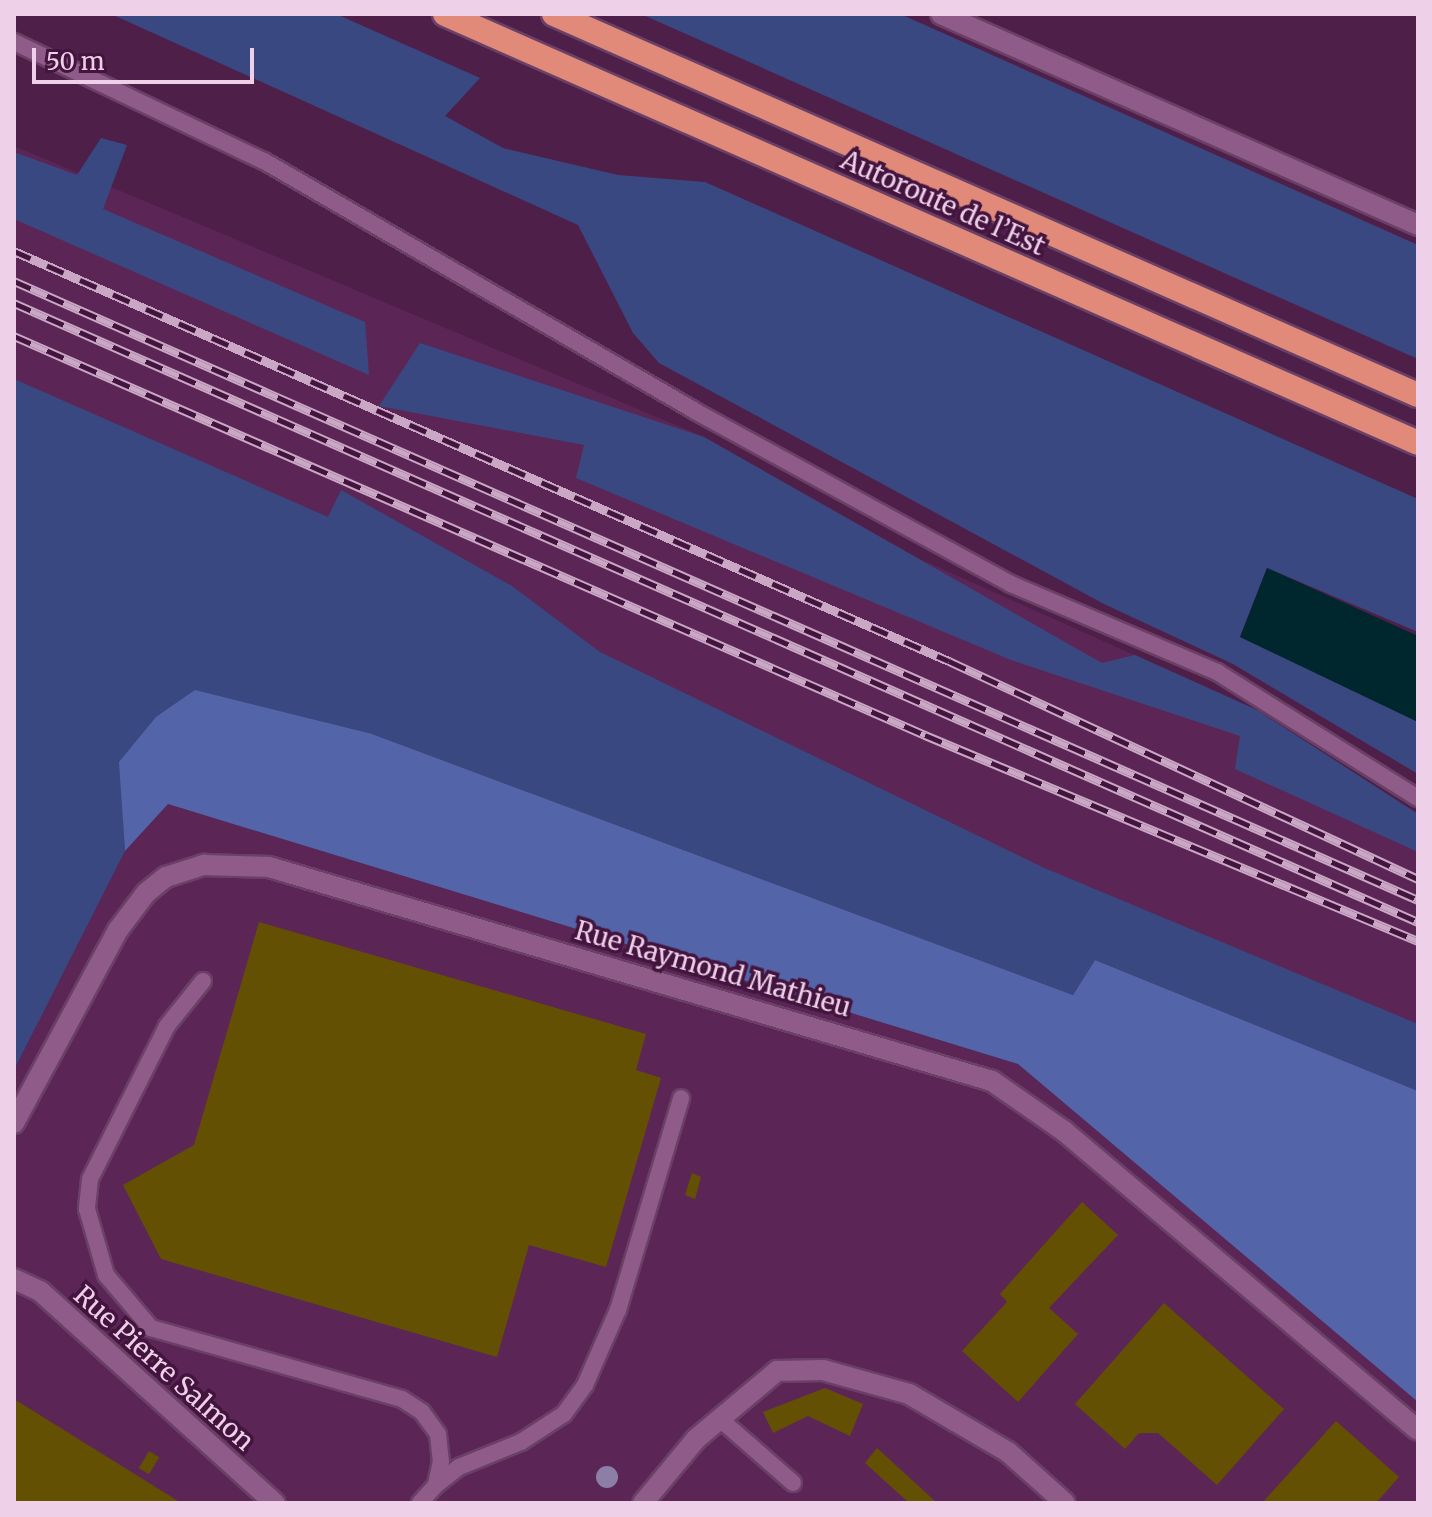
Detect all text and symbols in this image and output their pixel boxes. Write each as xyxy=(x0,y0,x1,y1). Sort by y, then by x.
scale bar xyxy=(36,32,258,82)
text: 50 m xyxy=(46,46,105,77)
street label: Autoroute de l’Est xyxy=(836,144,1050,262)
street label: Rue Raymond Mathieu xyxy=(572,915,854,1023)
street label: Rue Pierre Salmon xyxy=(68,1279,260,1457)

